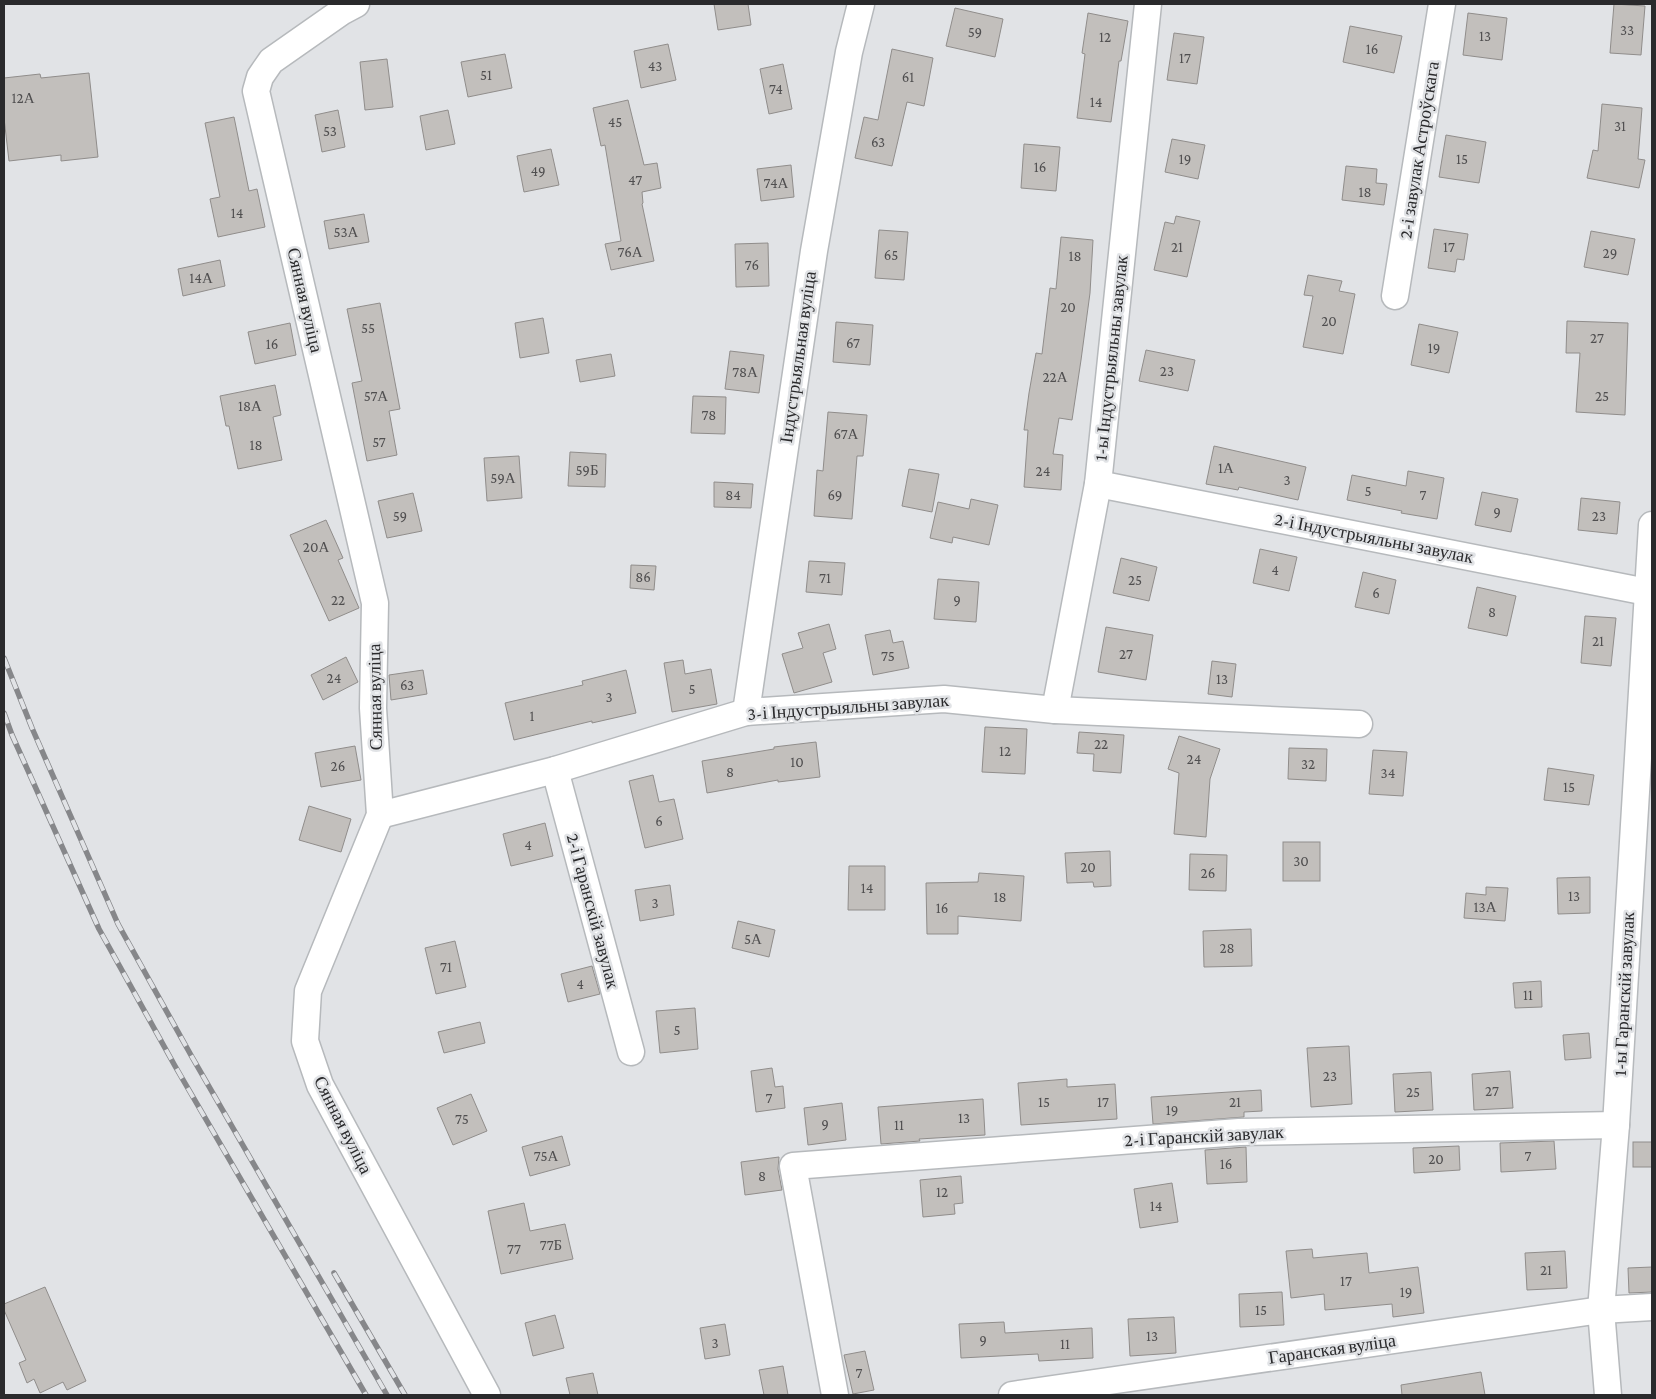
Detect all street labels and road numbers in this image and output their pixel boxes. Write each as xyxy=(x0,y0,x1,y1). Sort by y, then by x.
street label: 2-і завулак Астроўскага xyxy=(1395,60,1443,240)
street label: Сянная вуліца xyxy=(283,246,327,354)
street label: 1-ы Індустрыяльны завулак xyxy=(1090,254,1132,462)
street label: Індустрыяльная вуліца xyxy=(776,270,820,444)
street label: 2-і Індустрыяльны завулак xyxy=(1273,509,1475,567)
street label: Сянная вуліца xyxy=(364,643,386,751)
street label: 3-і Індустрыяльны завулак xyxy=(747,690,950,724)
street label: 2-і Гаранскій завулак xyxy=(563,831,623,991)
street label: 1-ы Гаранскій завулак xyxy=(1610,911,1638,1077)
street label: Сянная вуліца xyxy=(310,1073,376,1177)
street label: 2-і Гаранскій завулак xyxy=(1124,1122,1285,1150)
street label: Гаранская вуліца xyxy=(1267,1330,1397,1368)

